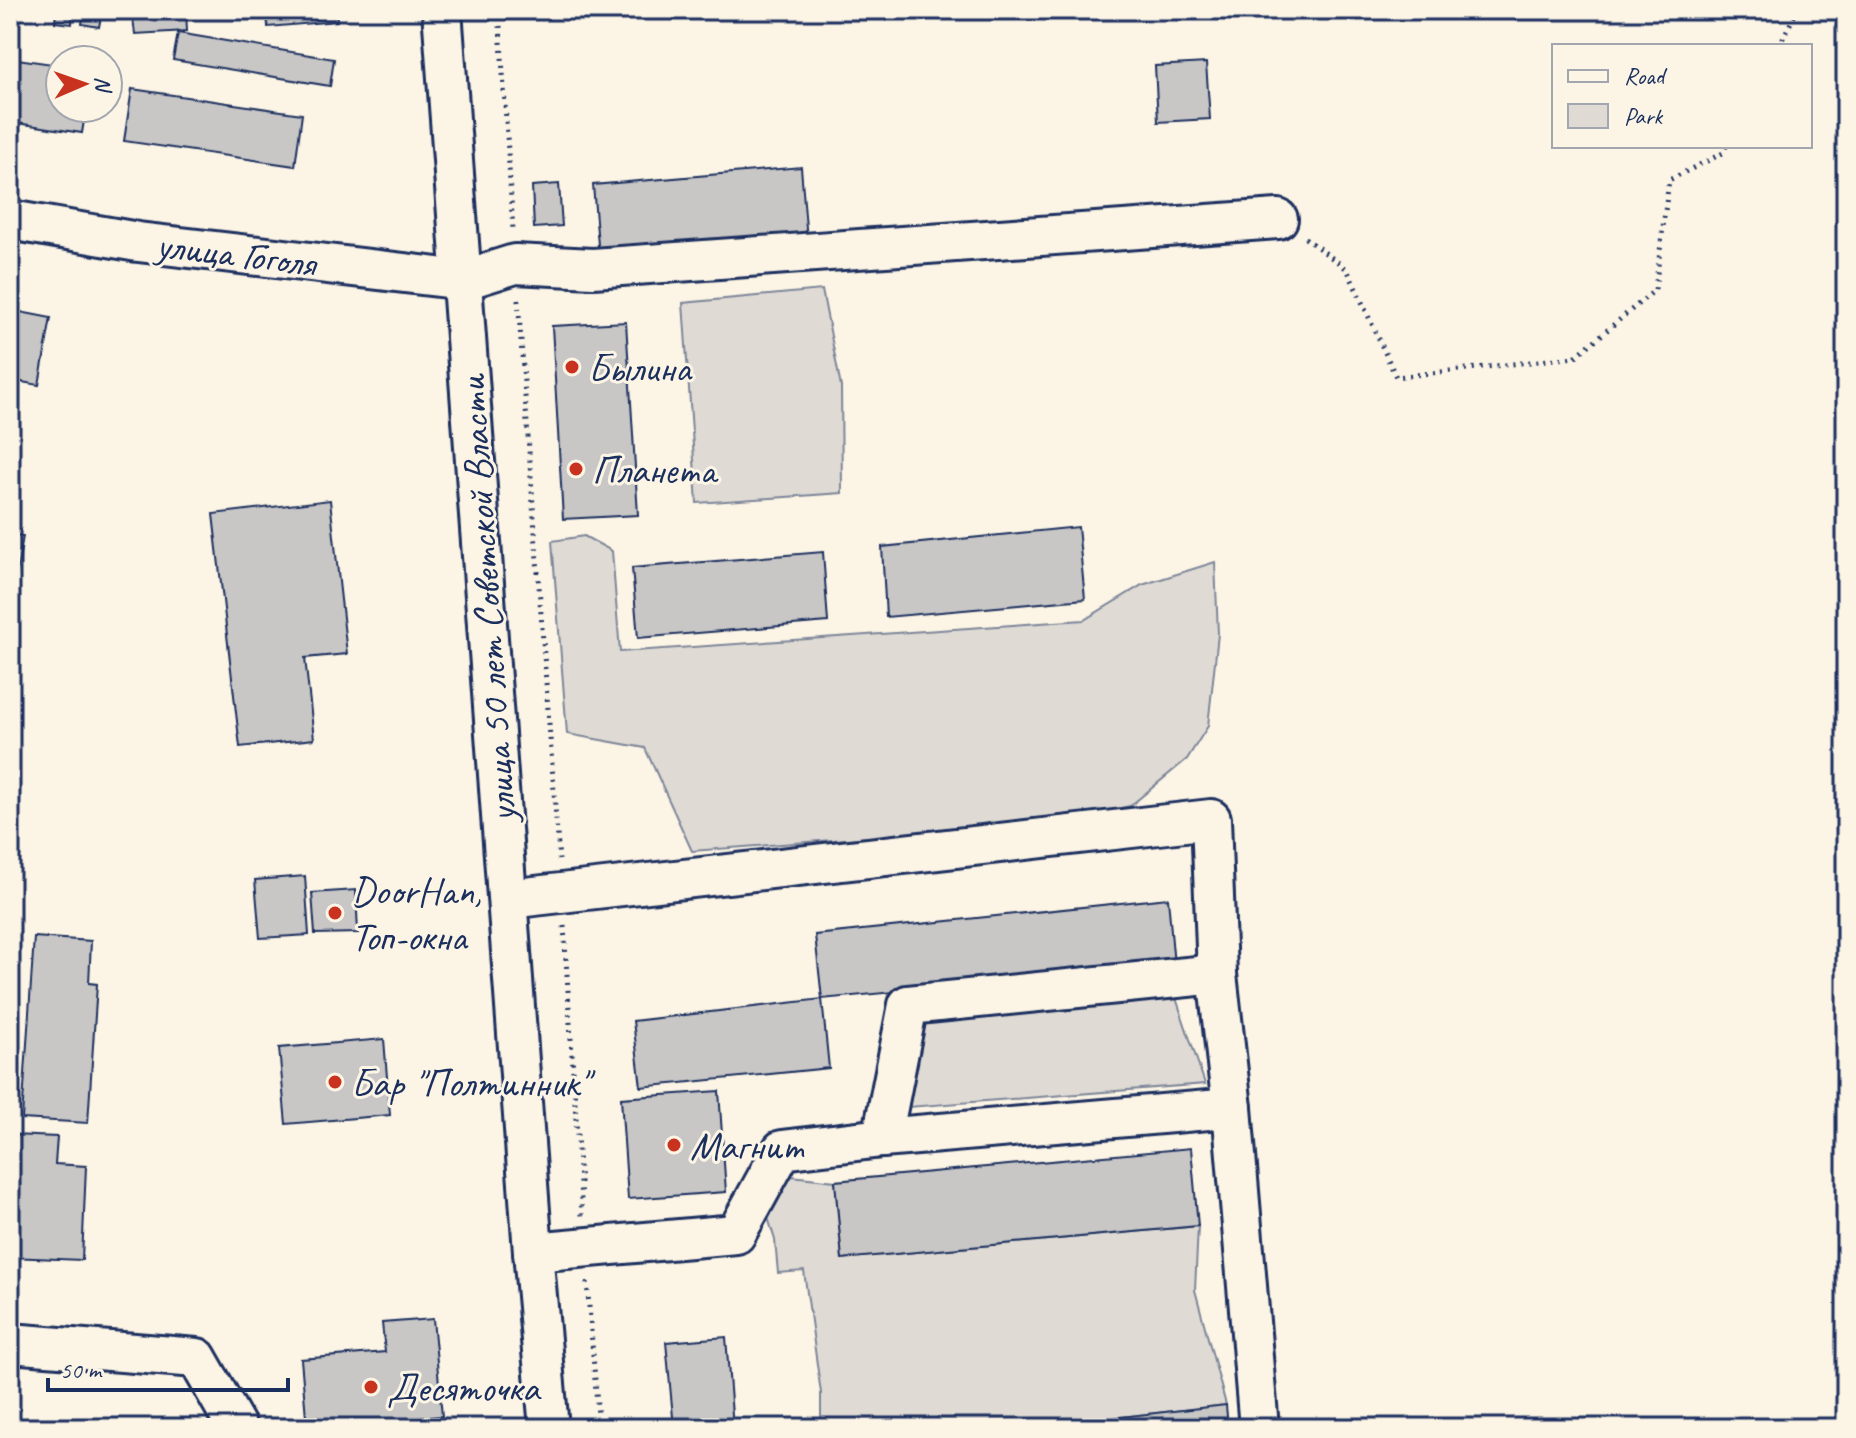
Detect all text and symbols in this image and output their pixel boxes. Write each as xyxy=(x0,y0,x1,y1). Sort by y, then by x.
north arrow xyxy=(44,44,124,124)
legend xyxy=(1552,44,1812,148)
text: Road xyxy=(1624,61,1668,91)
text: N xyxy=(89,76,117,94)
text: Park xyxy=(1624,101,1664,131)
street label: улица Гоголя xyxy=(151,219,322,289)
place label: Былина xyxy=(588,343,693,393)
marker: Былина xyxy=(563,358,581,376)
street label: улица 50 лет Советской Власти xyxy=(446,372,528,826)
place label: Планета xyxy=(592,445,719,495)
marker: Планета xyxy=(567,460,585,478)
place label: DoorHan, Топ-окна xyxy=(351,866,482,962)
marker: DoorHan, Топ-окна xyxy=(326,904,344,922)
place label: Бар "Полтинник" xyxy=(351,1058,596,1108)
marker: Бар "Полтинник" xyxy=(326,1073,344,1091)
place label: Магнит xyxy=(690,1121,805,1171)
marker: Магнит xyxy=(665,1136,683,1154)
scale bar xyxy=(48,1342,288,1392)
text: 50 m xyxy=(60,1355,103,1385)
place label: Десяточка xyxy=(387,1363,542,1413)
marker: Десяточка xyxy=(362,1378,380,1396)

